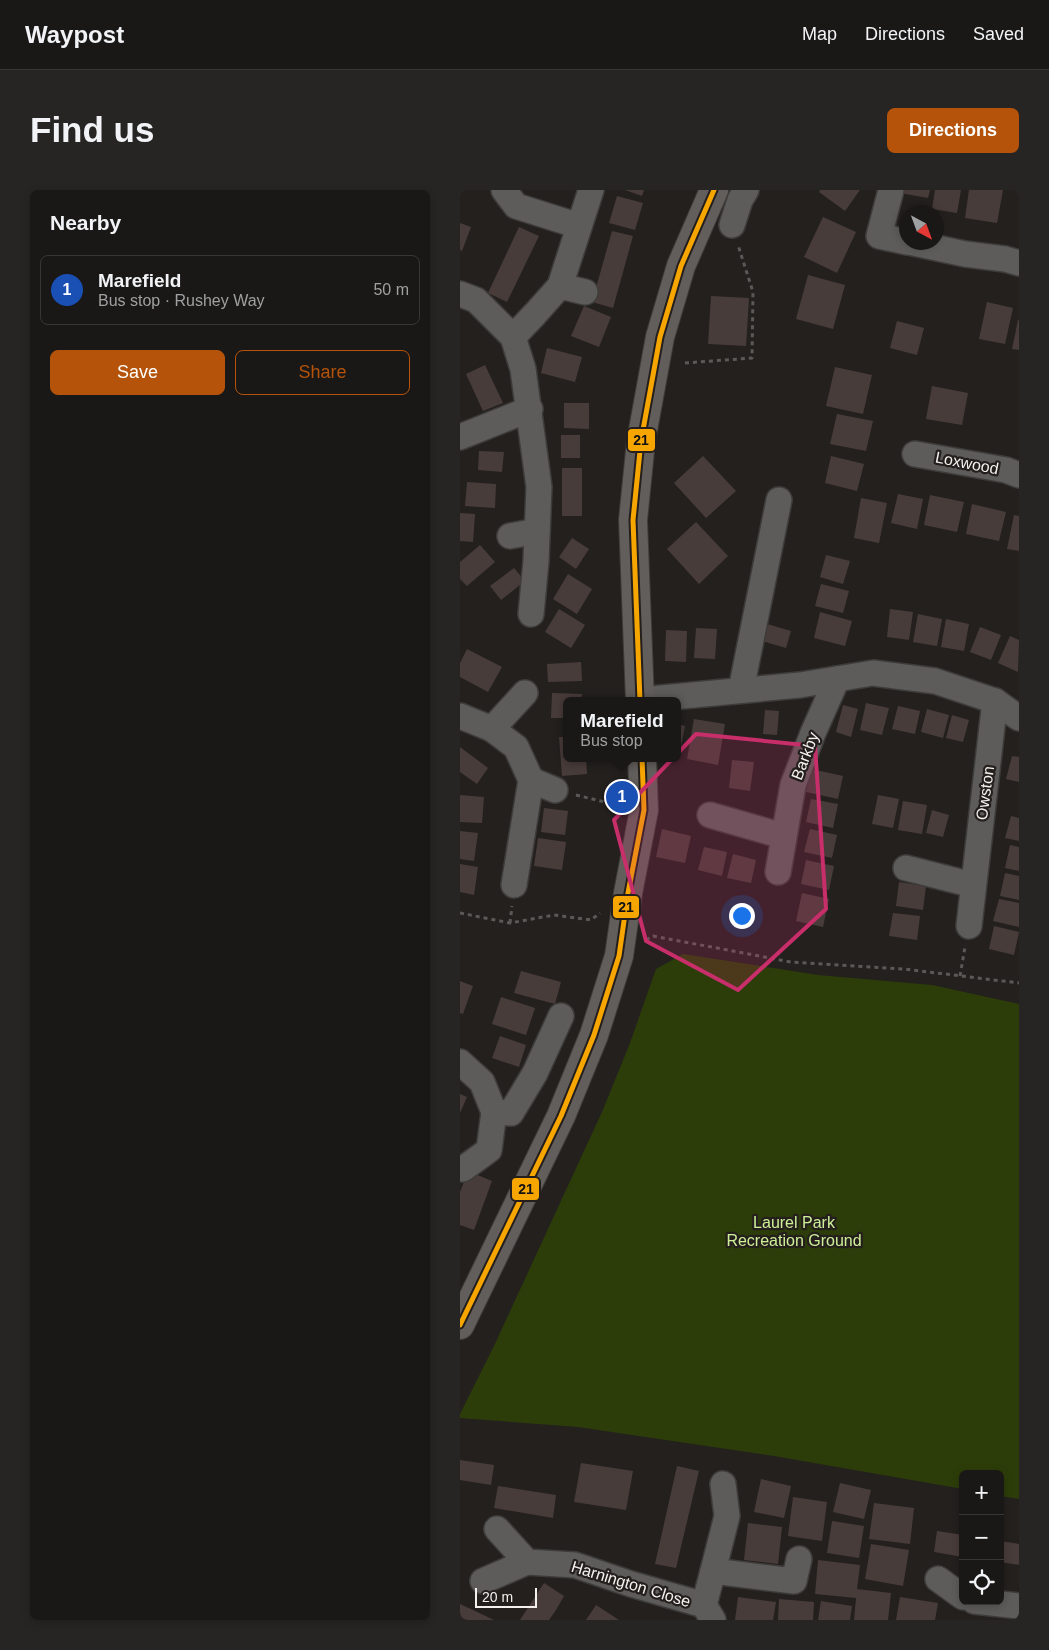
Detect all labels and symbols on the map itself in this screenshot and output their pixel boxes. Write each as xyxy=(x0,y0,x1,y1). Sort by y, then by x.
north arrow xyxy=(899,205,944,250)
line badge: 21 xyxy=(627,428,656,452)
text: 21 xyxy=(633,432,649,448)
street label: Loxwood xyxy=(934,449,1000,477)
street label: Barkby xyxy=(788,730,822,782)
street label: Owston xyxy=(973,765,997,821)
pin: 1 xyxy=(606,778,638,816)
line badge: 21 xyxy=(612,895,640,919)
text: 21 xyxy=(618,899,634,915)
your location xyxy=(729,903,755,929)
line badge: 21 xyxy=(511,1177,540,1201)
text: 21 xyxy=(518,1181,534,1197)
park label: Laurel Park Recreation Ground xyxy=(726,1214,862,1249)
street label: Harnington Close xyxy=(569,1558,693,1610)
scale bar xyxy=(475,1585,538,1608)

